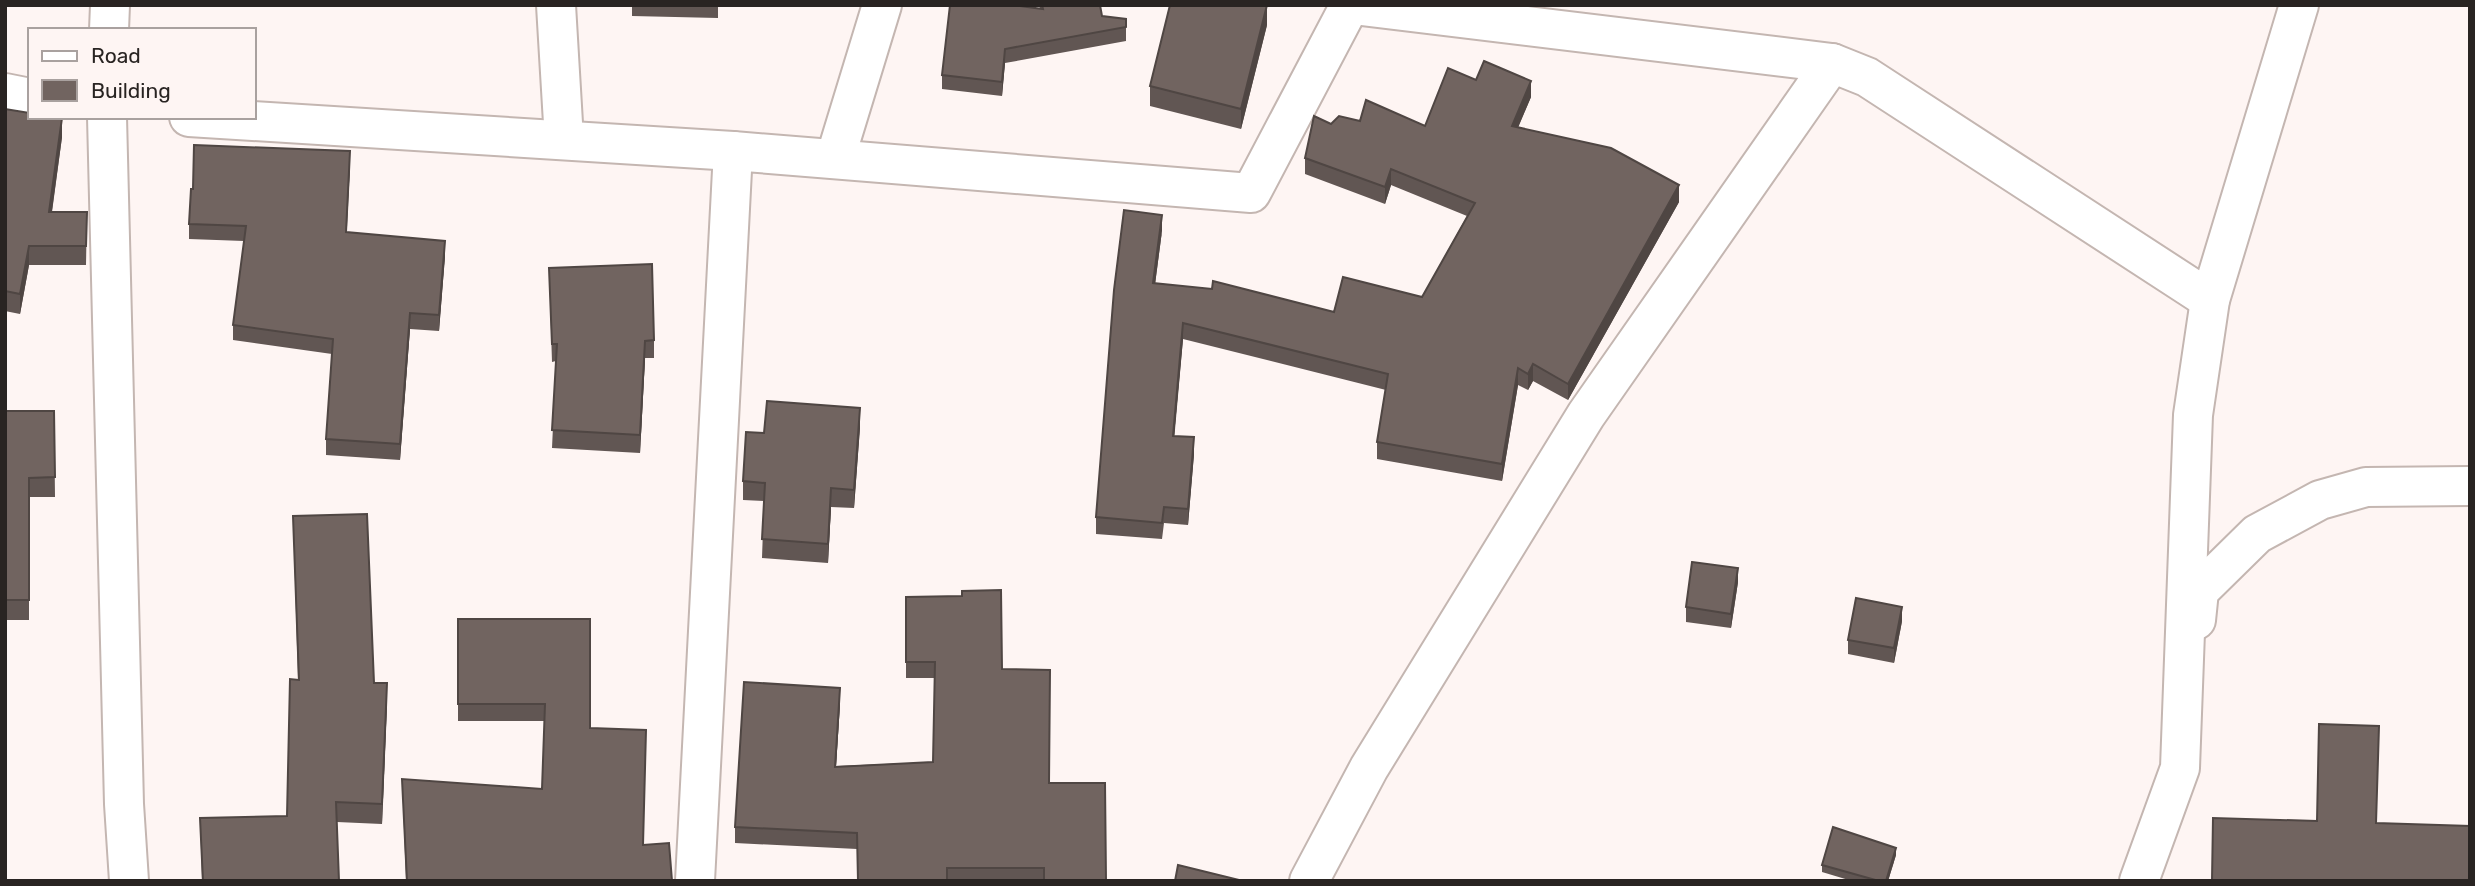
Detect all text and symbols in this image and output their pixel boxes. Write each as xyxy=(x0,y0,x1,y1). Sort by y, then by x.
legend xyxy=(28,28,256,119)
text: Road xyxy=(91,43,141,68)
text: Building xyxy=(91,78,171,103)

